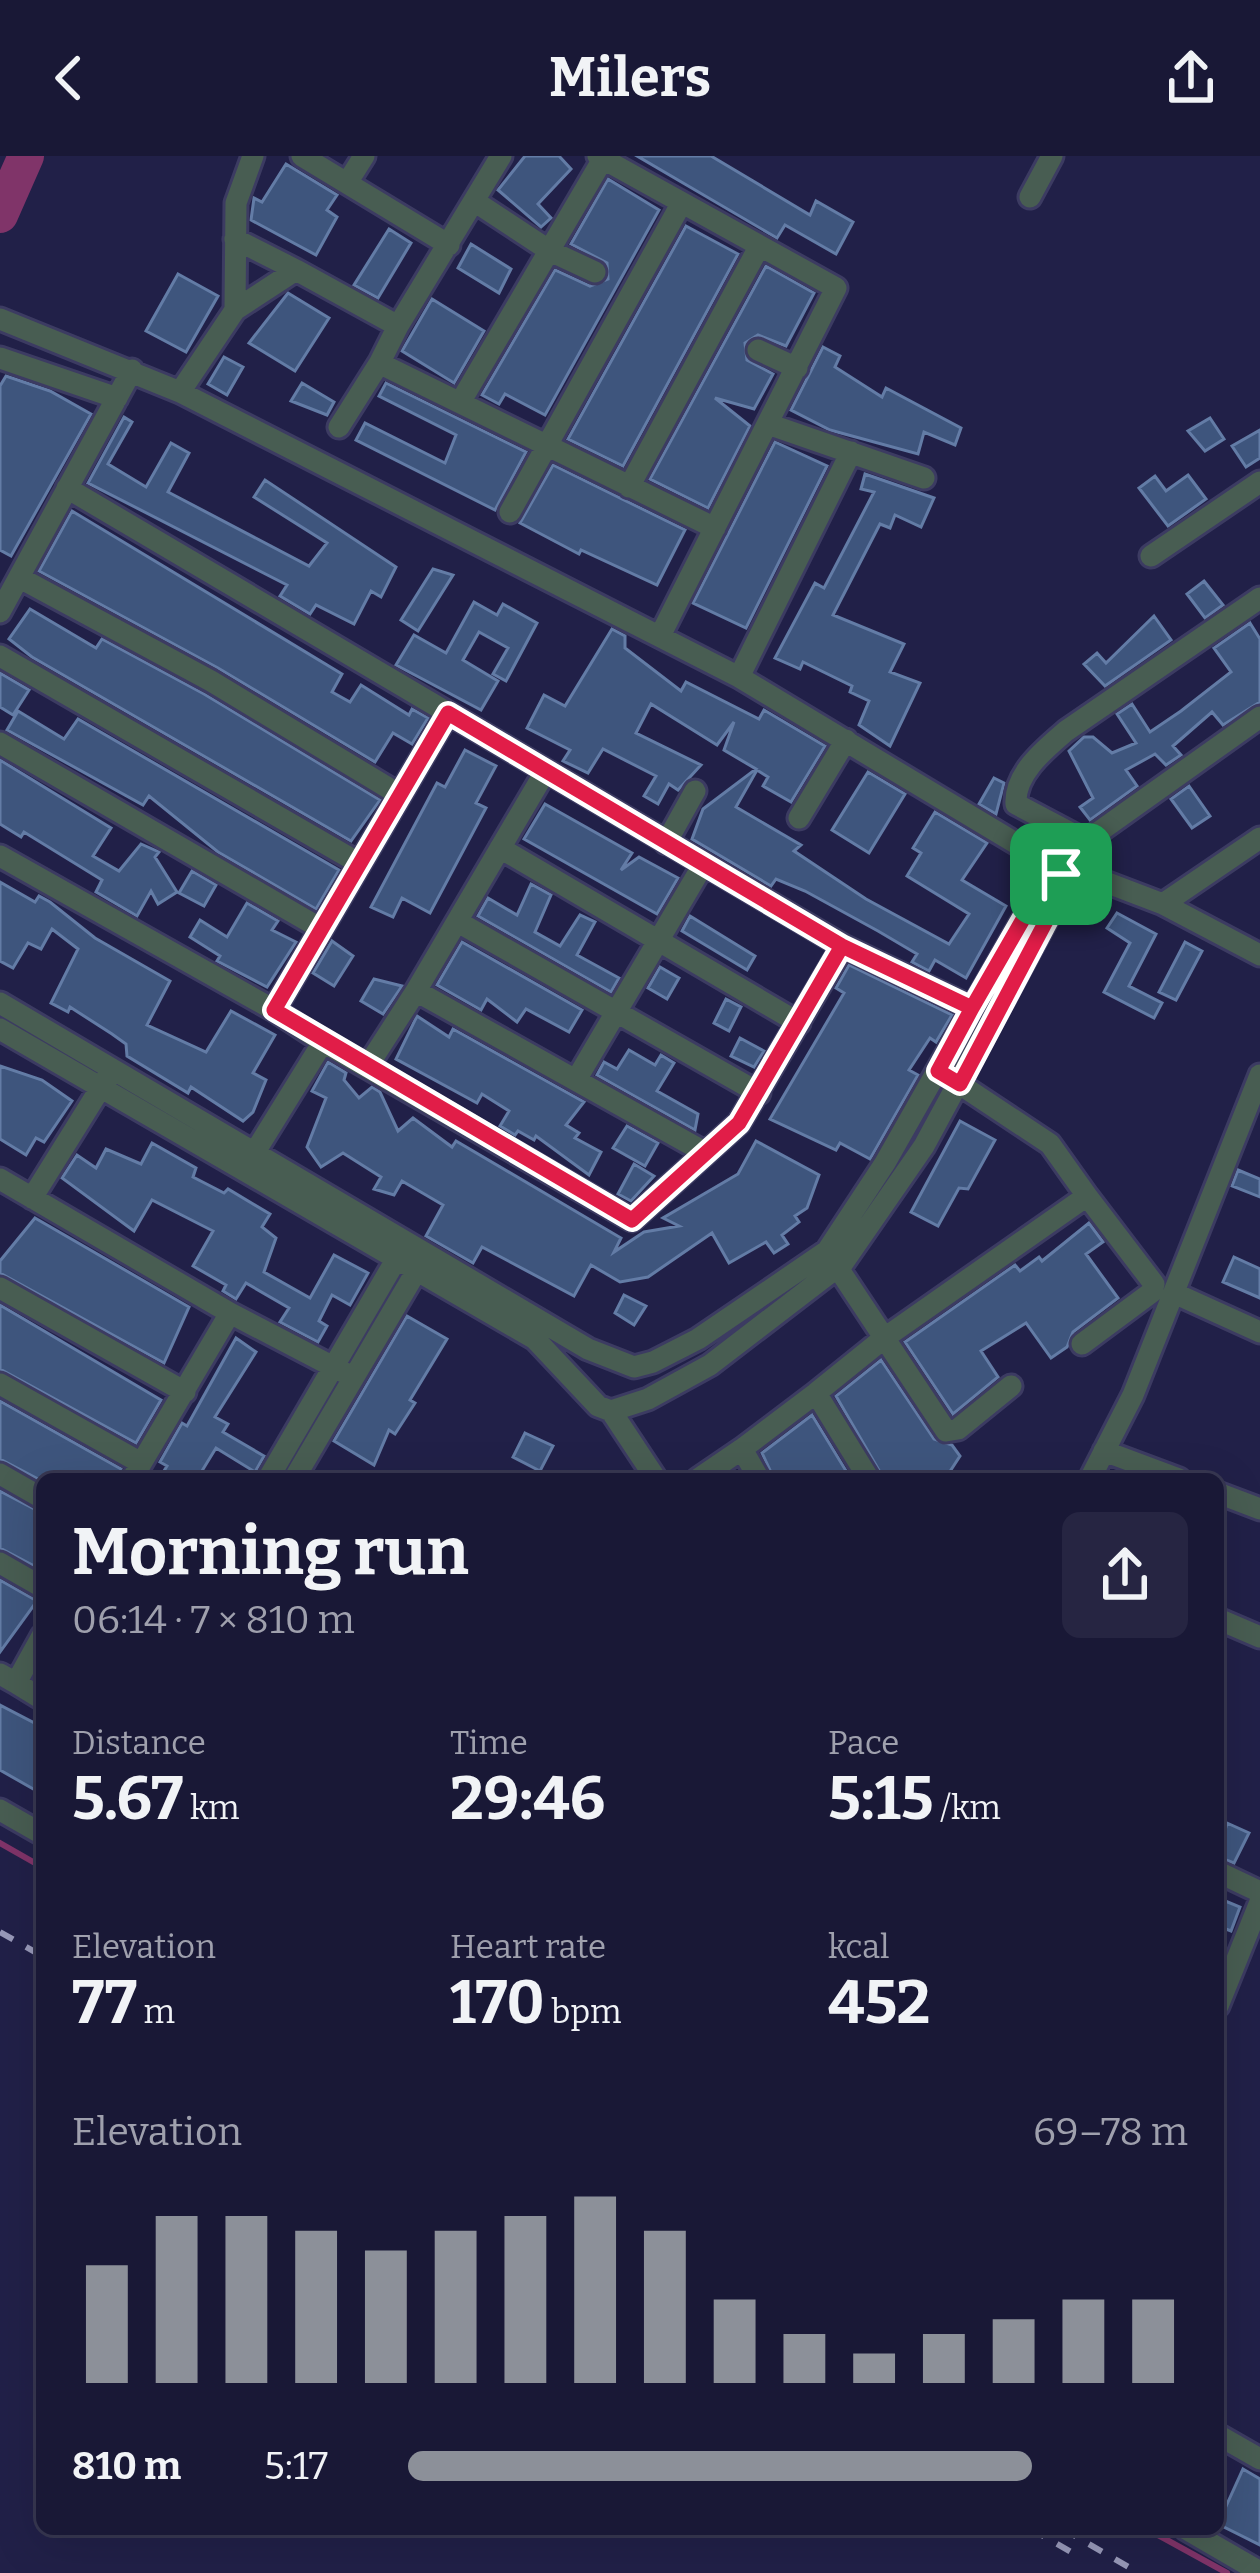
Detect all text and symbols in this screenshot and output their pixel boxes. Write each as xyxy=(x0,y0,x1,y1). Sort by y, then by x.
icon: back xyxy=(36,45,102,111)
icon: share xyxy=(1158,45,1224,111)
text: Milers xyxy=(549,46,711,110)
pin xyxy=(1010,823,1112,925)
icon: arrive xyxy=(1028,841,1094,907)
text: Morning run xyxy=(72,1512,469,1591)
button: share xyxy=(1062,1512,1188,1638)
text: 06:14 · 7 × 810 m xyxy=(72,1597,355,1643)
text: Distance xyxy=(72,1723,206,1763)
text: Time xyxy=(450,1723,528,1763)
text: Pace xyxy=(828,1723,899,1763)
text: 5.67 xyxy=(72,1763,183,1835)
text: 29:46 xyxy=(450,1763,605,1835)
text: 5:15 xyxy=(828,1763,934,1835)
text: km xyxy=(183,1788,240,1828)
text: /km xyxy=(934,1788,1001,1828)
text: Elevation xyxy=(72,1927,216,1967)
text: Heart rate xyxy=(450,1927,606,1967)
text: kcal xyxy=(828,1927,889,1967)
text: 77 xyxy=(72,1967,137,2039)
text: 170 xyxy=(450,1967,545,2039)
text: 452 xyxy=(828,1967,930,2039)
text: m xyxy=(137,1992,175,2032)
text: bpm xyxy=(545,1992,622,2032)
text: Elevation xyxy=(72,2109,242,2155)
text: 69–78 m xyxy=(1033,2109,1188,2155)
text: 810 m xyxy=(72,2443,181,2489)
text: 5:17 xyxy=(264,2443,328,2489)

